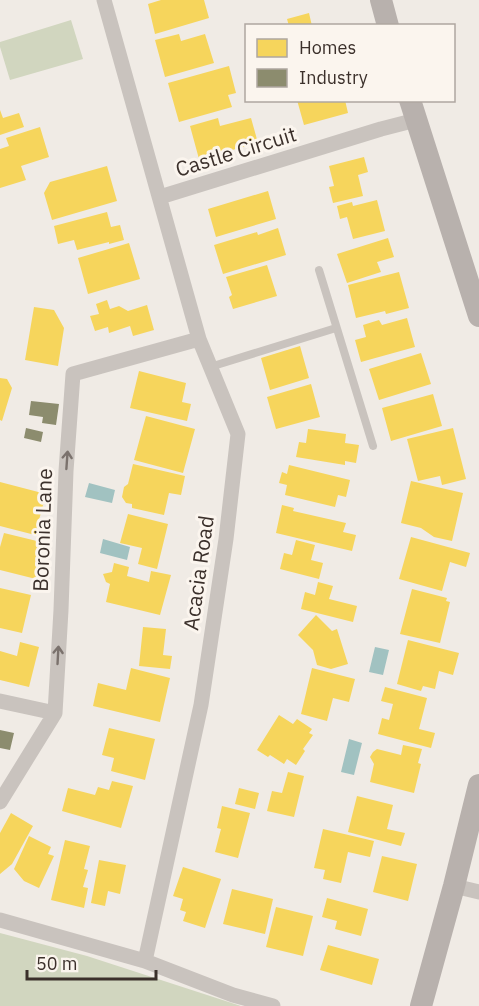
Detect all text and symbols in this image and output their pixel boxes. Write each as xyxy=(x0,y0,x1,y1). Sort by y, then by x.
legend xyxy=(245,24,455,102)
text: Homes xyxy=(299,36,356,59)
text: Industry xyxy=(299,66,368,89)
street label: Castle Circuit xyxy=(172,119,300,183)
one-way arrow xyxy=(61,450,72,470)
street label: Boronia Lane xyxy=(26,468,58,592)
street label: Acacia Road xyxy=(176,514,220,632)
one-way arrow xyxy=(53,645,64,665)
scale bar xyxy=(27,943,156,981)
text: 50 m xyxy=(36,952,78,975)

